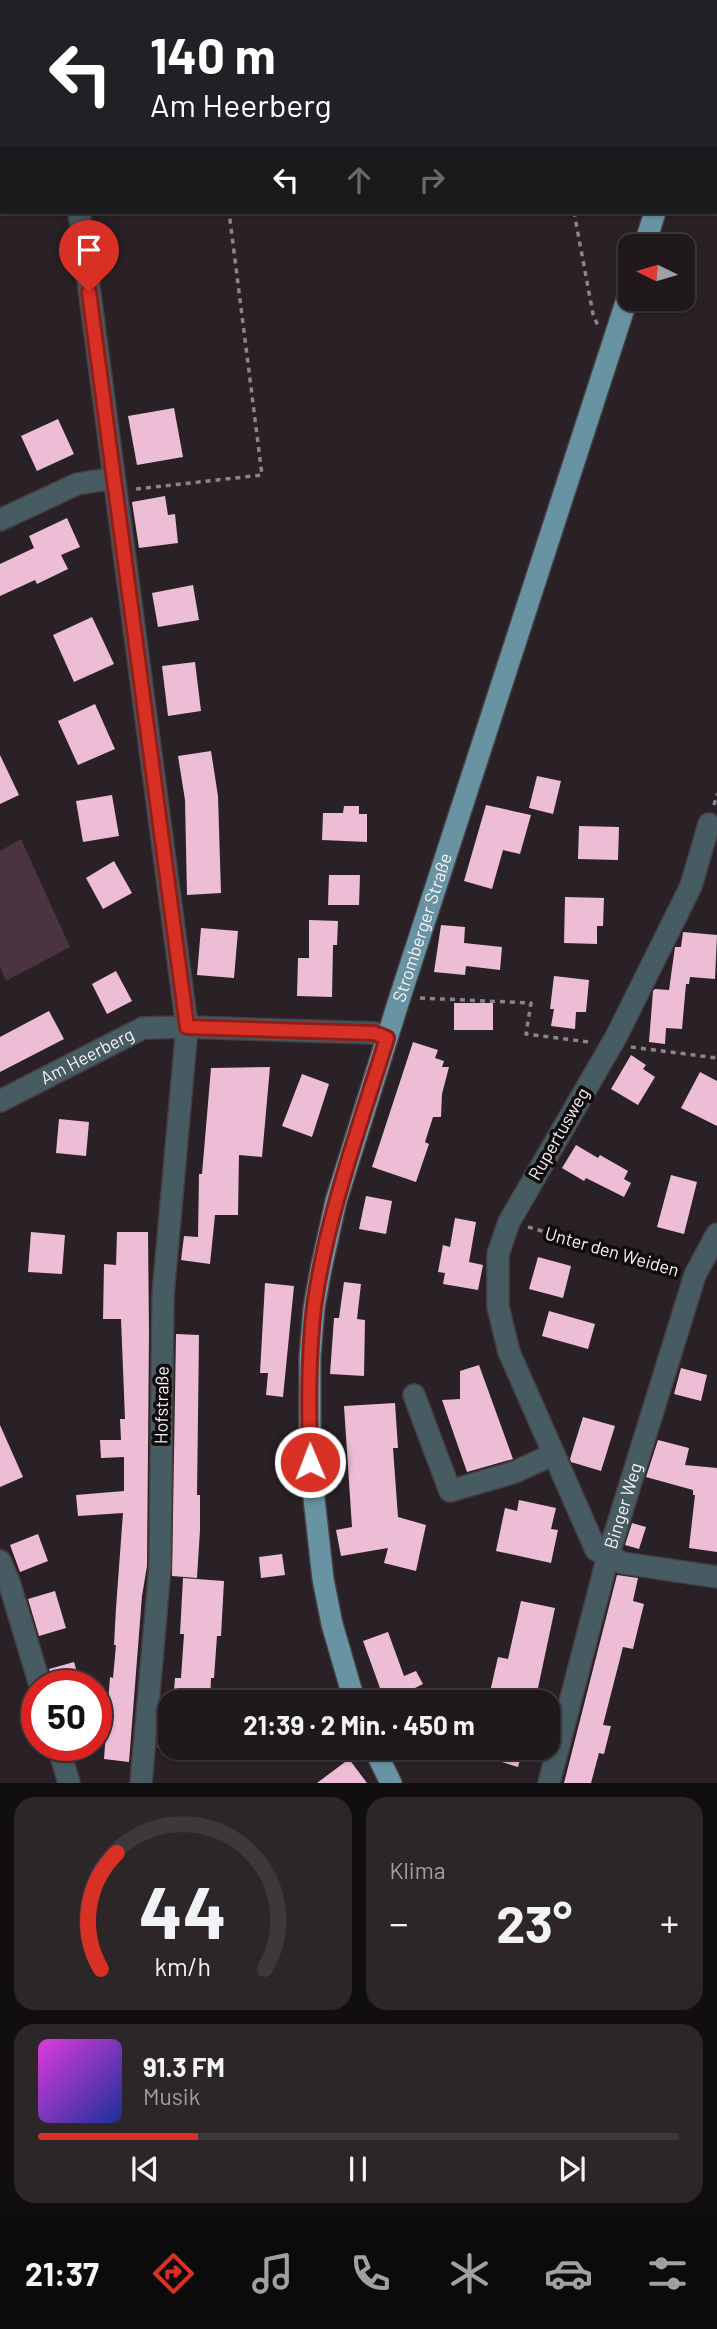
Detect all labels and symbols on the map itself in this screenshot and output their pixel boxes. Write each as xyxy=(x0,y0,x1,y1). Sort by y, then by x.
pin xyxy=(59,220,119,292)
north arrow xyxy=(618,234,695,312)
street label: Stromberger Straße xyxy=(387,850,456,1005)
street label: Am Heerberg xyxy=(36,1022,137,1089)
street label: Rupertusweg xyxy=(523,1083,593,1184)
street label: Unter den Weiden xyxy=(543,1221,682,1281)
street label: Hofstraße xyxy=(149,1366,173,1444)
position arrow xyxy=(273,1425,347,1499)
street label: Binger Weg xyxy=(599,1460,646,1551)
speed limit sign: 50 xyxy=(21,1670,112,1761)

